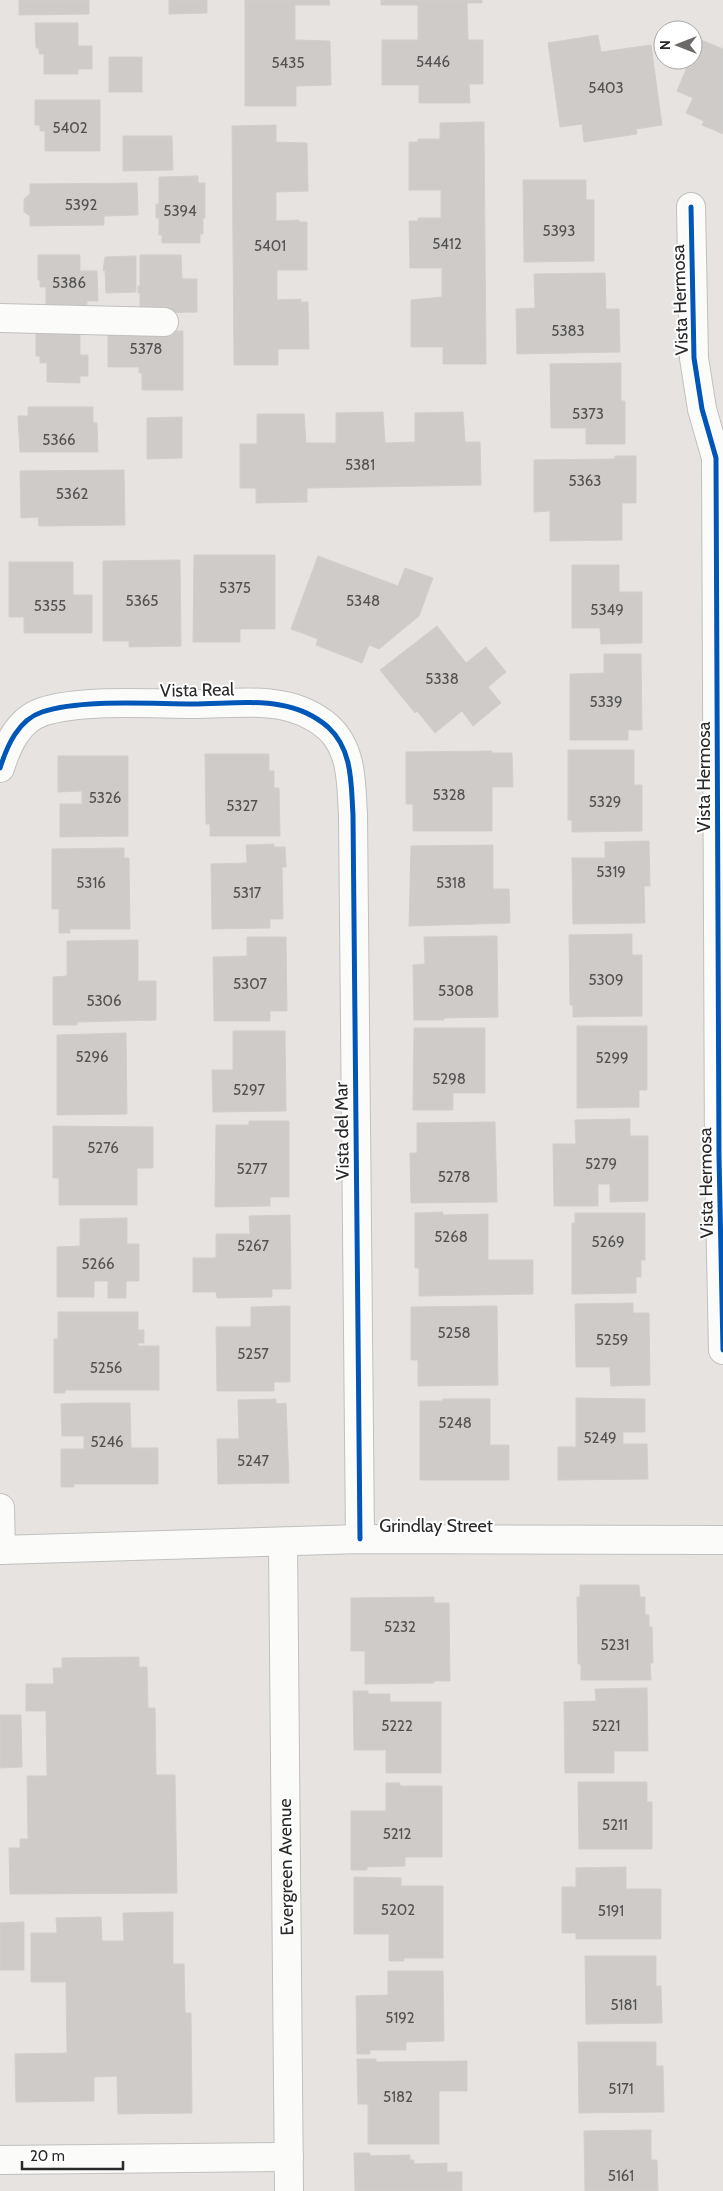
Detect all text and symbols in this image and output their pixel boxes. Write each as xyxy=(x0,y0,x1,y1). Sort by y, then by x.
north arrow xyxy=(653,20,703,70)
text: N xyxy=(656,40,674,50)
house number: 5446 xyxy=(416,53,450,71)
house number: 5435 xyxy=(271,54,305,72)
house number: 5403 xyxy=(588,79,624,97)
house number: 5402 xyxy=(52,119,88,137)
house number: 5392 xyxy=(65,196,97,214)
house number: 5394 xyxy=(163,202,197,220)
house number: 5393 xyxy=(543,222,575,240)
house number: 5412 xyxy=(432,235,462,253)
house number: 5401 xyxy=(254,237,286,255)
street label: Vista Hermosa xyxy=(667,244,693,356)
house number: 5386 xyxy=(52,274,86,292)
house number: 5383 xyxy=(551,322,585,340)
house number: 5378 xyxy=(130,340,162,358)
house number: 5373 xyxy=(572,405,604,423)
house number: 5366 xyxy=(42,431,76,449)
house number: 5381 xyxy=(345,456,375,474)
house number: 5363 xyxy=(569,472,601,490)
house number: 5362 xyxy=(56,485,88,503)
house number: 5375 xyxy=(219,579,251,597)
house number: 5365 xyxy=(126,592,158,610)
house number: 5348 xyxy=(346,592,380,610)
house number: 5355 xyxy=(34,597,66,615)
house number: 5349 xyxy=(590,601,624,619)
house number: 5338 xyxy=(425,670,459,688)
street label: Vista Real xyxy=(160,678,235,702)
house number: 5339 xyxy=(590,693,622,711)
street label: Vista Hermosa xyxy=(693,721,715,832)
house number: 5328 xyxy=(432,786,466,804)
house number: 5326 xyxy=(89,789,121,807)
house number: 5329 xyxy=(589,793,621,811)
house number: 5327 xyxy=(226,797,258,815)
house number: 5319 xyxy=(596,863,626,881)
house number: 5316 xyxy=(76,874,106,892)
house number: 5318 xyxy=(436,874,466,892)
house number: 5317 xyxy=(233,884,262,902)
house number: 5309 xyxy=(588,971,624,989)
house number: 5307 xyxy=(233,975,267,993)
house number: 5308 xyxy=(438,982,474,1000)
house number: 5306 xyxy=(86,992,122,1010)
house number: 5296 xyxy=(75,1048,109,1066)
house number: 5299 xyxy=(595,1049,629,1067)
house number: 5298 xyxy=(432,1070,466,1088)
house number: 5297 xyxy=(233,1081,265,1099)
street label: Vista del Mar xyxy=(330,1081,354,1180)
street label: Vista Hermosa xyxy=(694,1127,718,1239)
house number: 5276 xyxy=(87,1139,119,1157)
house number: 5279 xyxy=(585,1155,617,1173)
house number: 5277 xyxy=(236,1160,268,1178)
house number: 5278 xyxy=(438,1168,470,1186)
house number: 5268 xyxy=(434,1228,468,1246)
house number: 5269 xyxy=(591,1233,625,1251)
house number: 5267 xyxy=(237,1237,269,1255)
house number: 5266 xyxy=(81,1255,115,1273)
house number: 5258 xyxy=(437,1324,471,1342)
house number: 5259 xyxy=(596,1331,628,1349)
house number: 5257 xyxy=(237,1345,269,1363)
house number: 5256 xyxy=(90,1359,122,1377)
house number: 5248 xyxy=(438,1414,472,1432)
house number: 5249 xyxy=(583,1429,617,1447)
house number: 5246 xyxy=(90,1433,124,1451)
house number: 5247 xyxy=(237,1452,270,1470)
street label: Grindlay Street xyxy=(379,1515,493,1537)
house number: 5232 xyxy=(384,1618,416,1636)
house number: 5231 xyxy=(601,1636,629,1654)
house number: 5222 xyxy=(381,1717,413,1735)
house number: 5221 xyxy=(592,1717,620,1735)
street label: Evergreen Avenue xyxy=(274,1798,298,1936)
house number: 5211 xyxy=(602,1816,628,1834)
house number: 5212 xyxy=(383,1825,411,1843)
house number: 5202 xyxy=(381,1901,415,1919)
house number: 5191 xyxy=(598,1902,624,1920)
house number: 5181 xyxy=(611,1996,638,2014)
house number: 5192 xyxy=(385,2009,415,2027)
house number: 5171 xyxy=(608,2080,634,2098)
house number: 5182 xyxy=(383,2088,413,2106)
scale bar xyxy=(22,2138,124,2170)
text: 20 m xyxy=(30,2147,65,2165)
house number: 5161 xyxy=(608,2167,634,2185)

